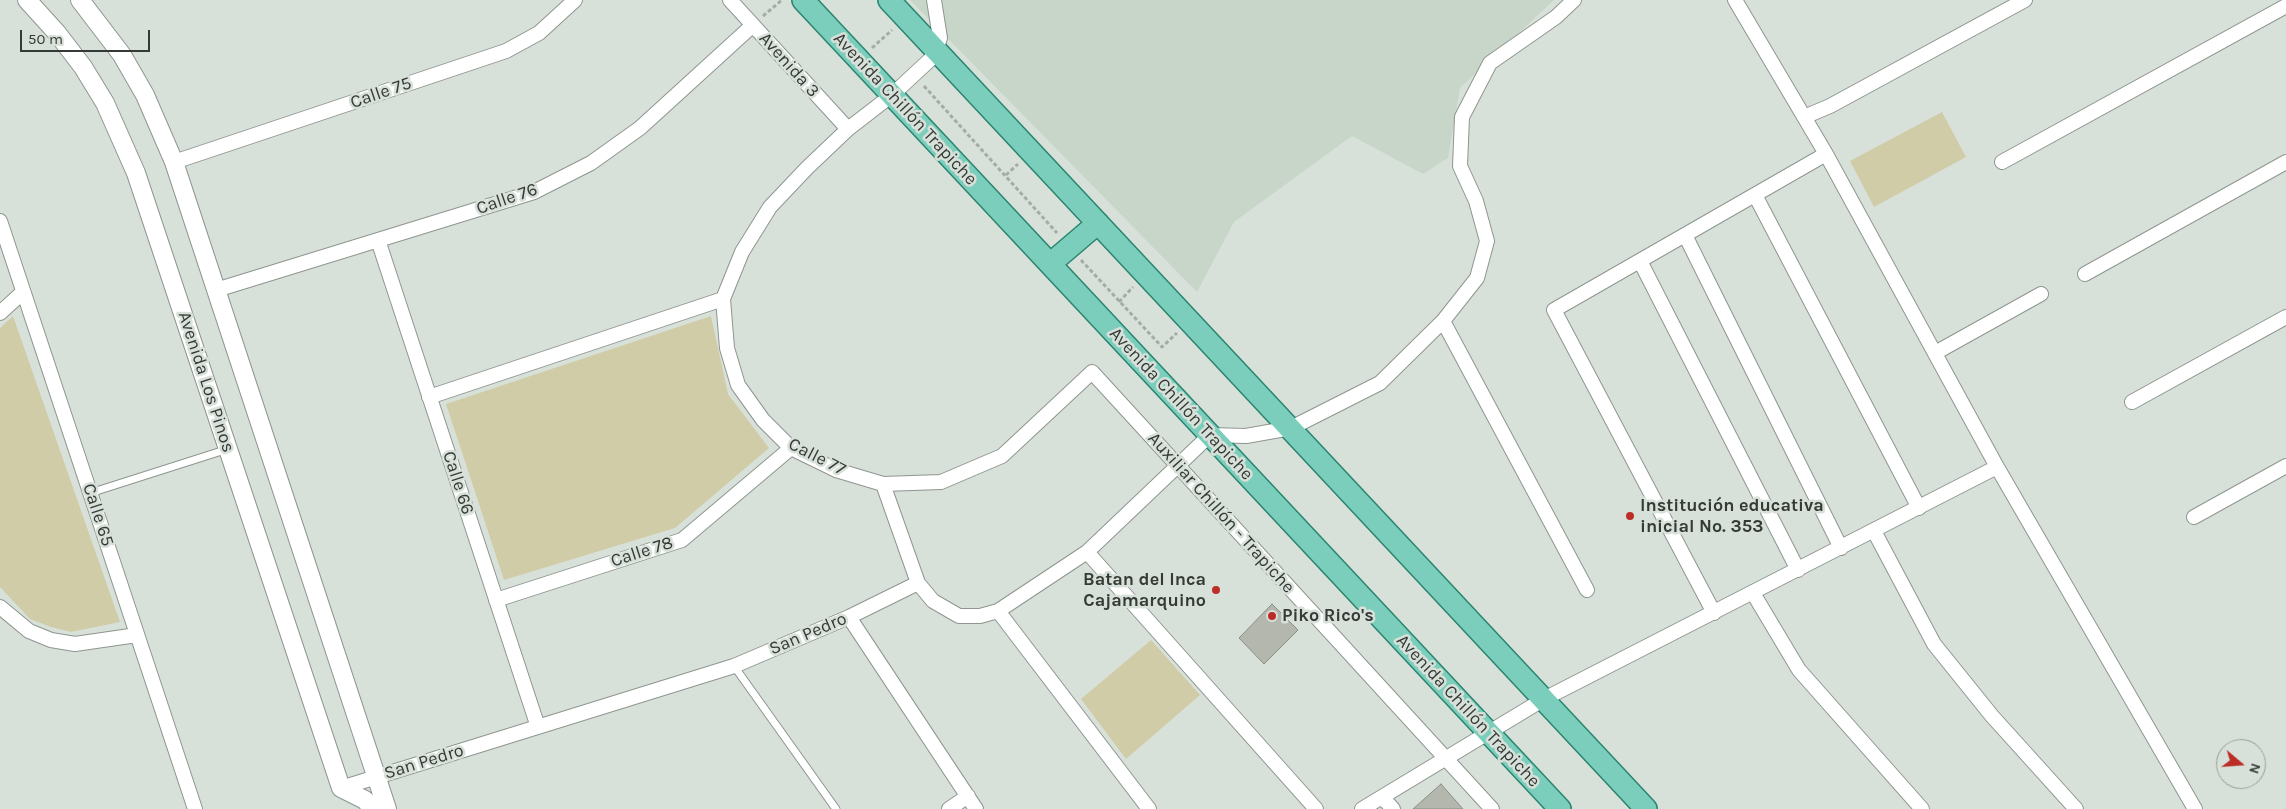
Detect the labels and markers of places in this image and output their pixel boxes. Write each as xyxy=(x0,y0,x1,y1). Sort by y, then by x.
place label: Institución educativa inicial No. 353 xyxy=(1640,495,1824,538)
marker: Institución educativa inicial No. 353 xyxy=(1624,510,1636,522)
place label: Batan del Inca Cajamarquino xyxy=(1083,569,1206,612)
marker: Batan del Inca Cajamarquino xyxy=(1210,584,1222,596)
place label: Piko Rico's xyxy=(1282,605,1374,627)
marker: Piko Rico's xyxy=(1266,610,1278,622)

